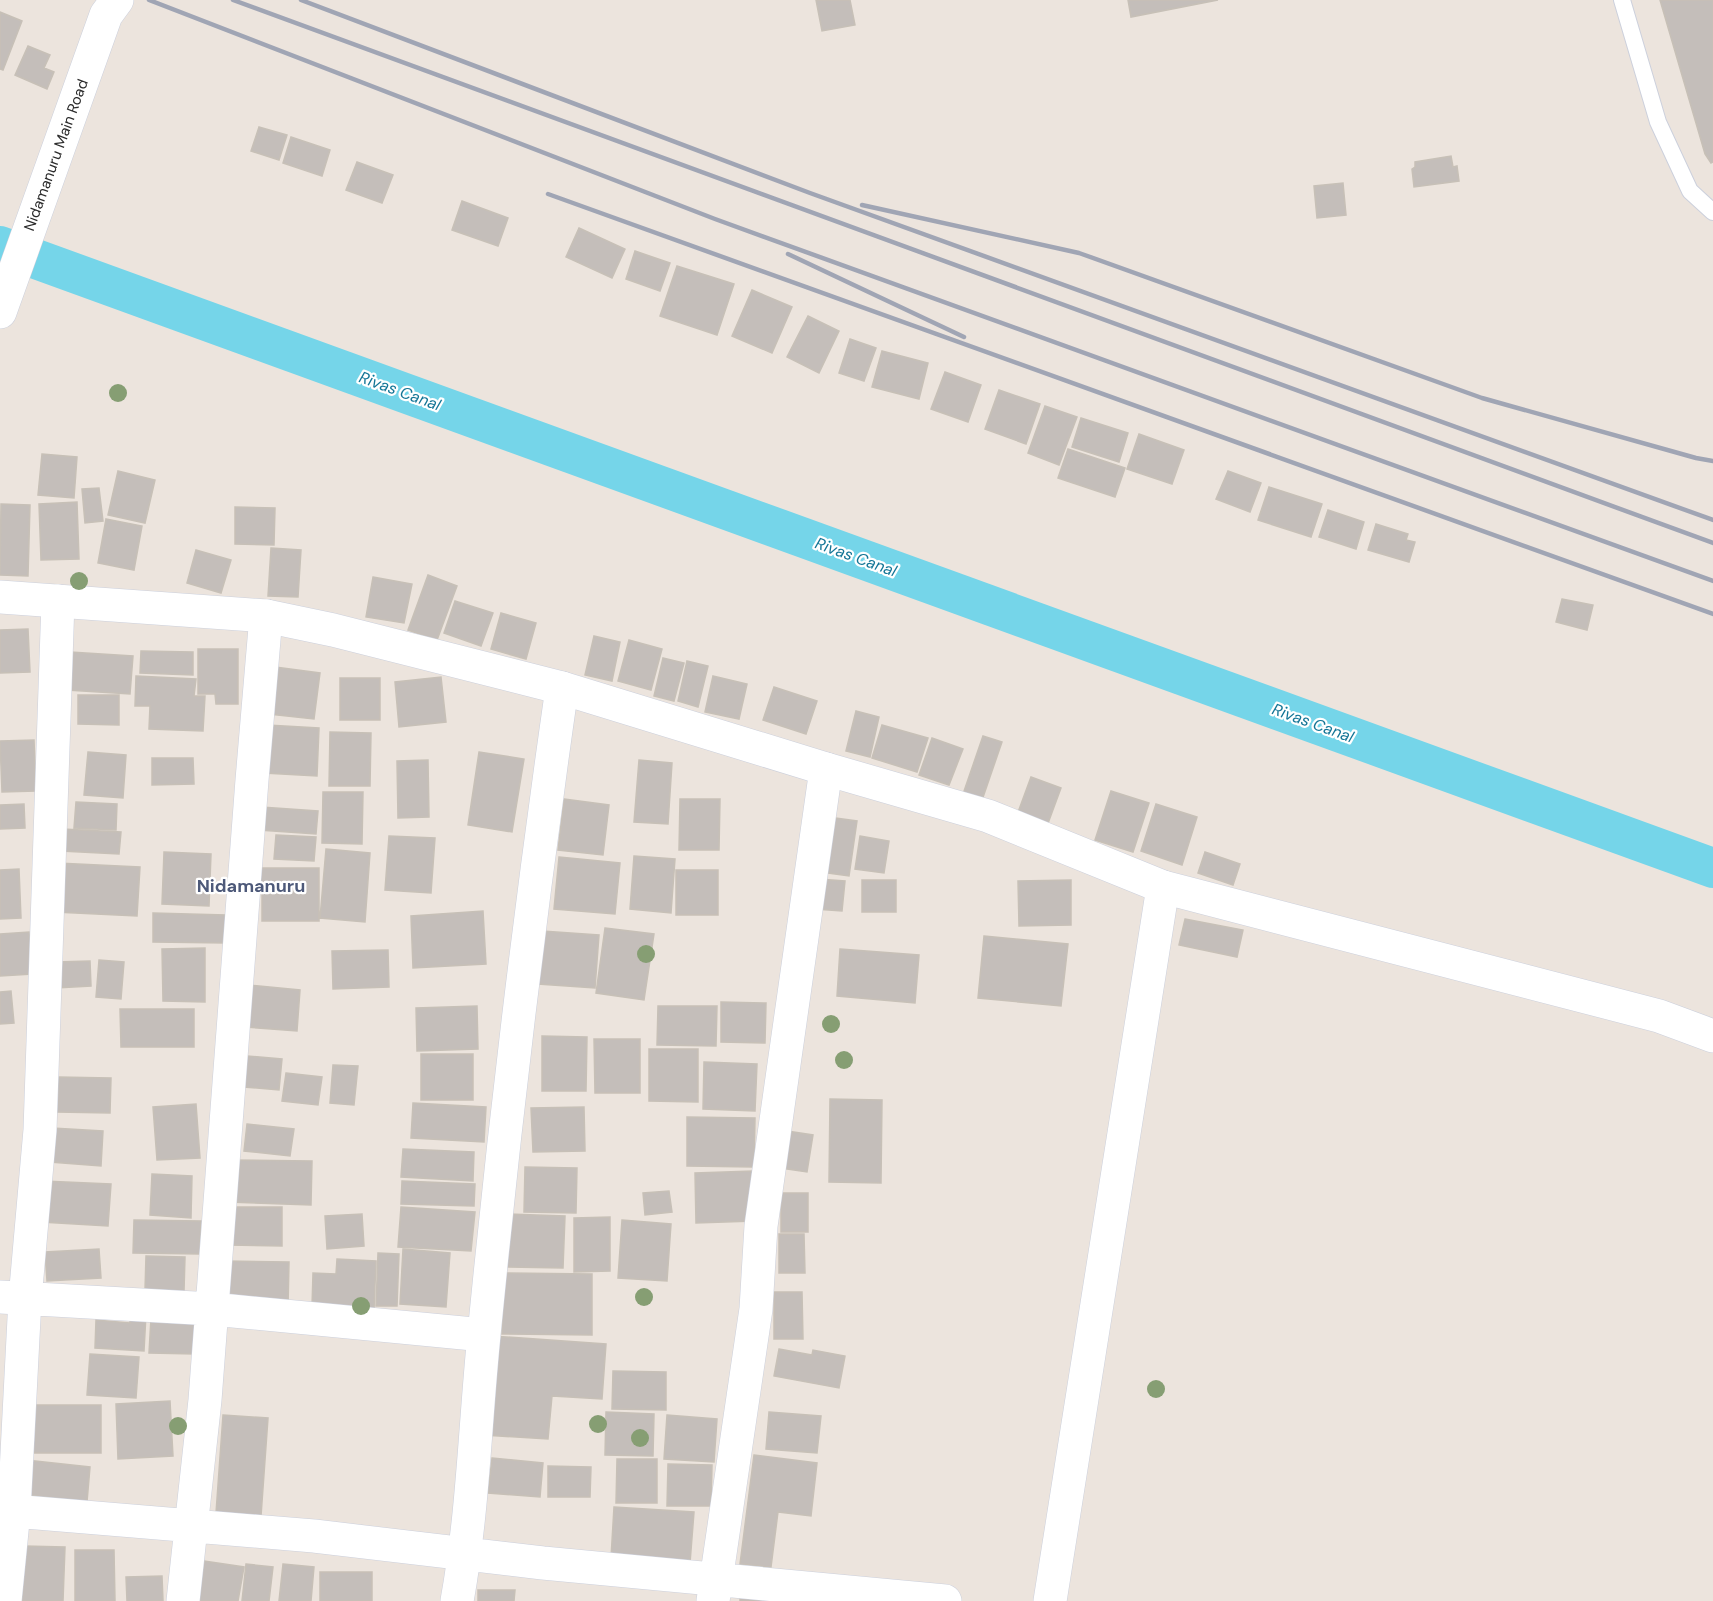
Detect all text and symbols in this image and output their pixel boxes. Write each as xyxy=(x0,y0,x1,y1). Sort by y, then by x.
street label: Nidamanuru Main Road xyxy=(19,76,93,234)
water label: Rivas Canal xyxy=(356,367,444,416)
water label: Rivas Canal xyxy=(812,533,900,582)
water label: Rivas Canal xyxy=(1269,699,1357,748)
district label: Nidamanuru xyxy=(197,874,305,898)

